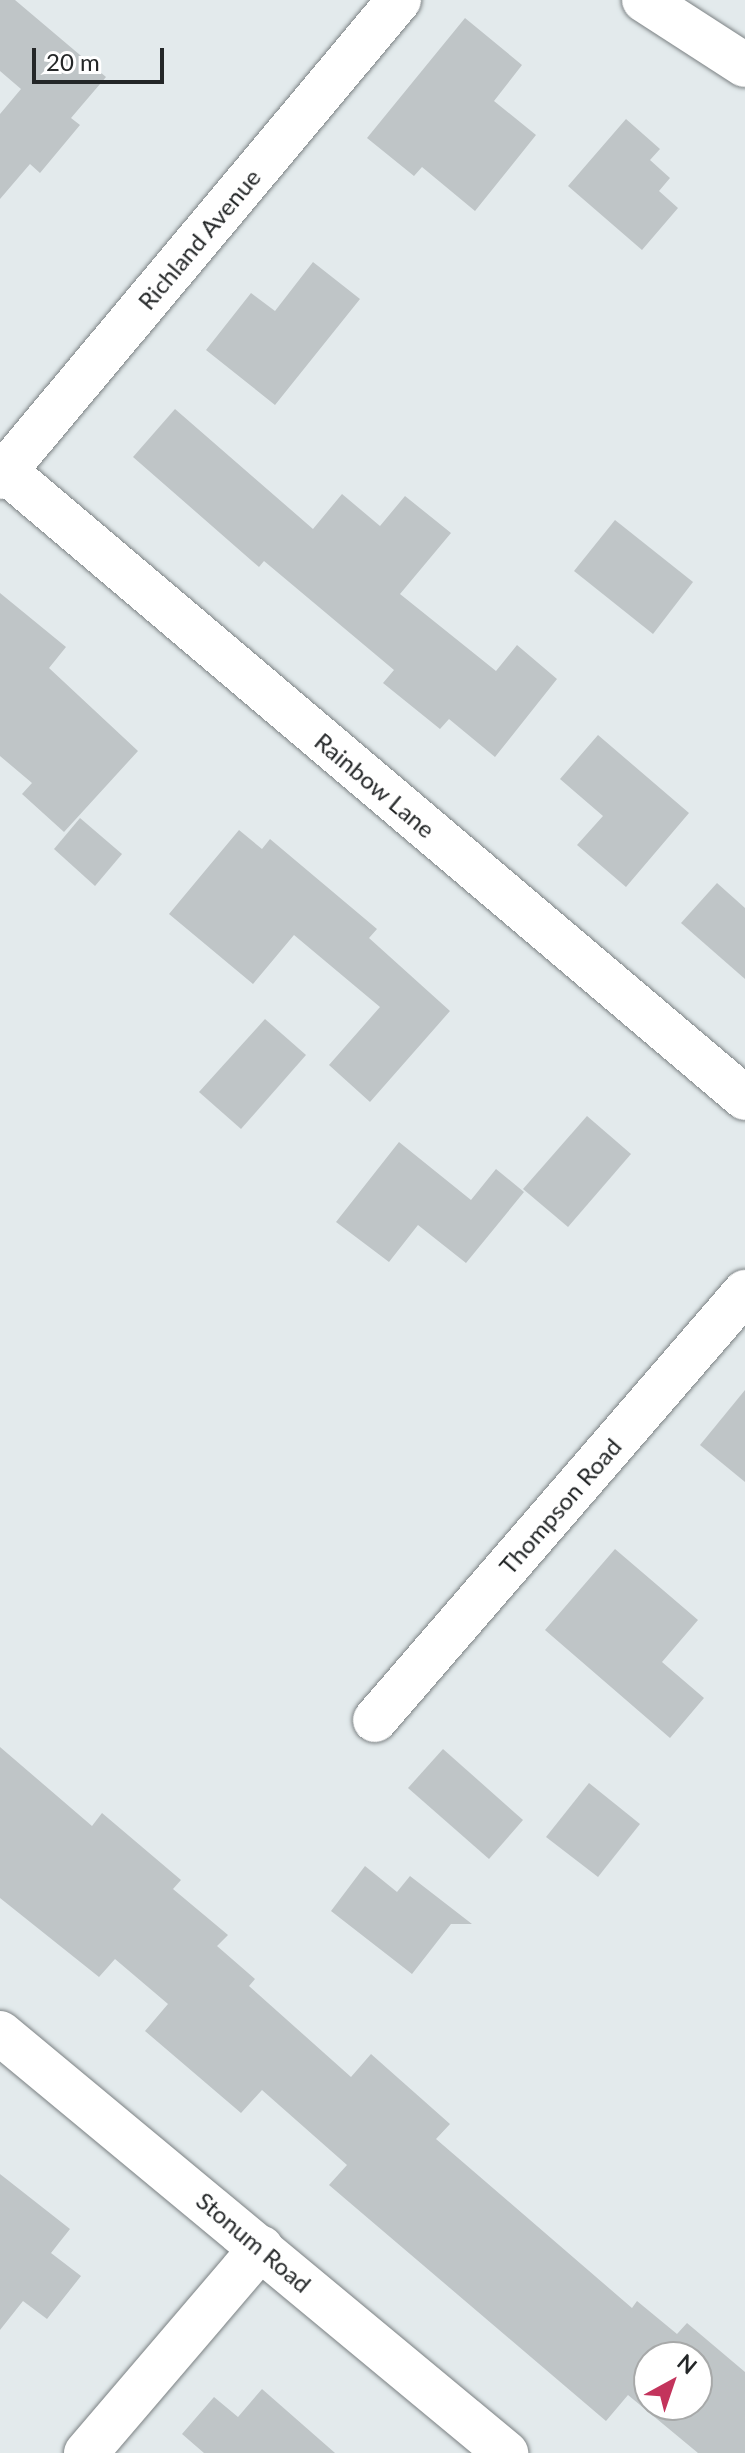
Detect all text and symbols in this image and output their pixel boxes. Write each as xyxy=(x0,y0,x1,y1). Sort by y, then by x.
scale bar xyxy=(36,32,168,82)
text: 20 m xyxy=(46,47,100,76)
street label: Richland Avenue xyxy=(132,163,266,315)
street label: Rainbow Lane xyxy=(309,726,441,844)
street label: Thompson Road xyxy=(493,1432,627,1580)
street label: Stonum Road xyxy=(191,2186,317,2298)
north arrow xyxy=(633,2341,713,2421)
text: N xyxy=(672,2348,703,2380)

